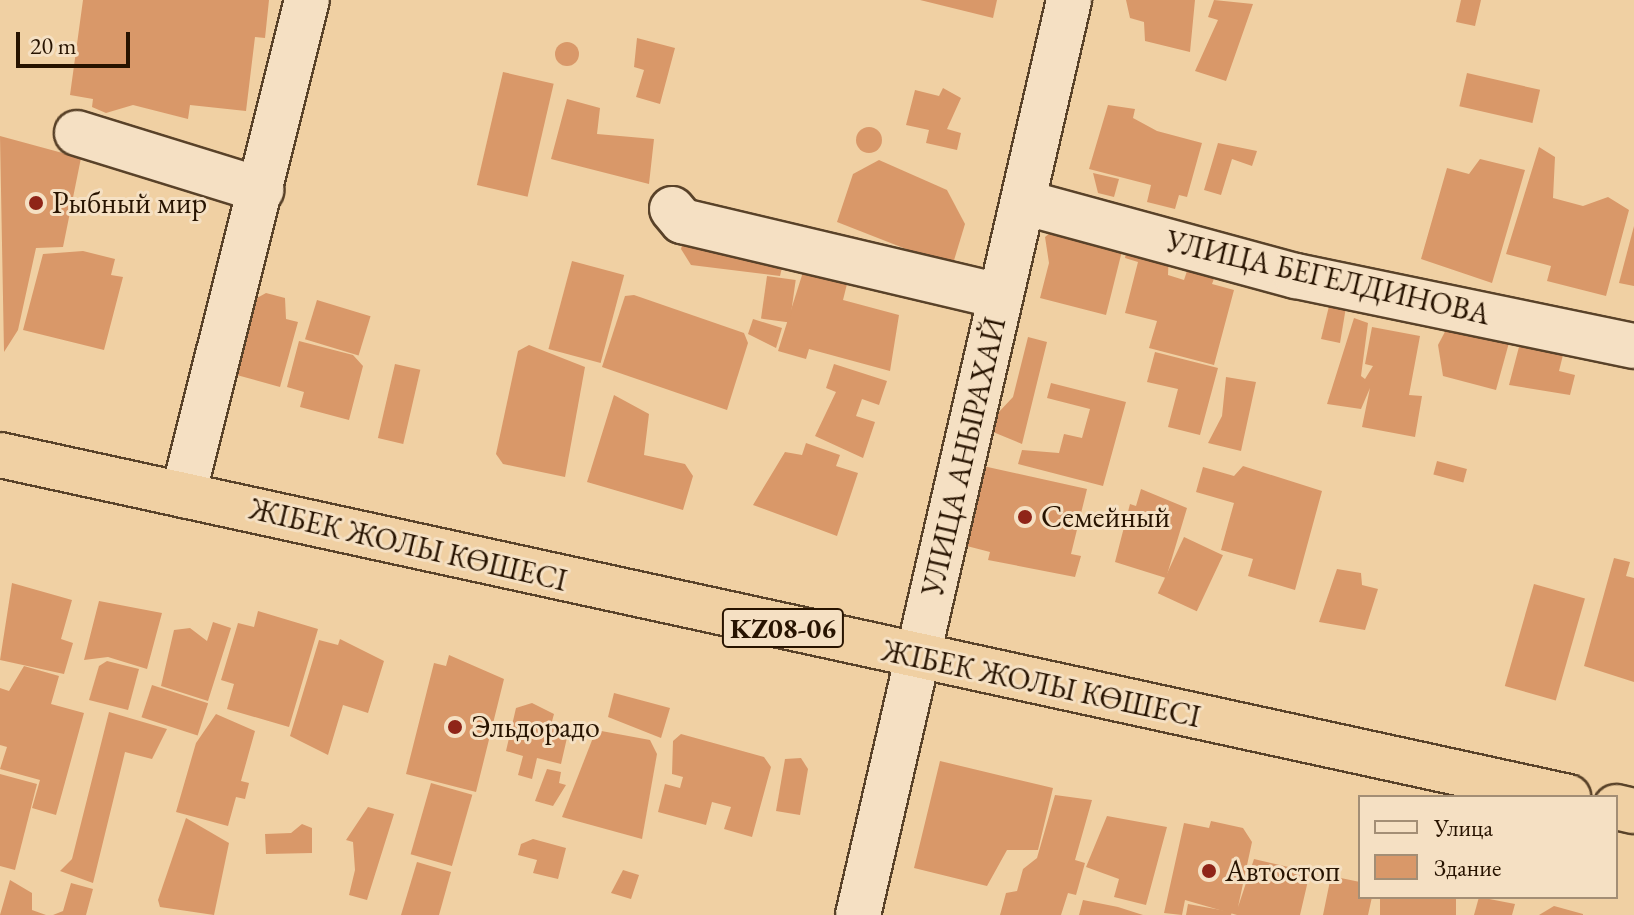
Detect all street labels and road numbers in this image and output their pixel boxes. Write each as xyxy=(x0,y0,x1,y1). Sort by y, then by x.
street label: УЛИЦА БЕГЕЛДИНОВА xyxy=(1162,223,1494,333)
street label: УЛИЦА АНЫРАХАЙ xyxy=(914,314,1014,600)
street label: ЖІБЕК ЖОЛЫ КӨШЕСІ xyxy=(246,491,570,599)
road number: KZ08-06 xyxy=(721,604,845,652)
street label: ЖІБЕК ЖОЛЫ КӨШЕСІ xyxy=(878,633,1204,735)

